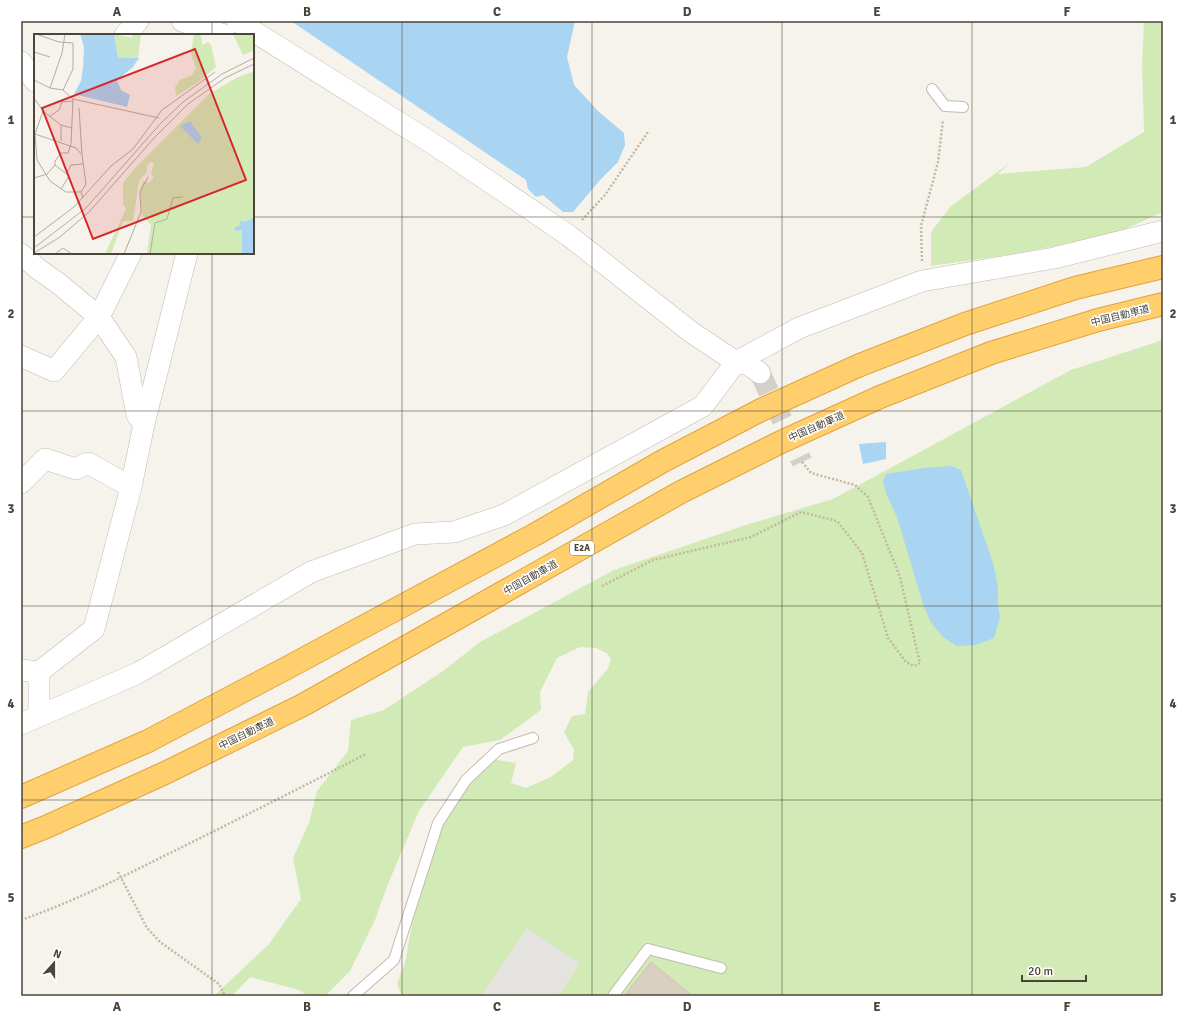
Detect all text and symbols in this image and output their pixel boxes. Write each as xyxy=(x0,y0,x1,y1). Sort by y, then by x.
text: A xyxy=(113,4,122,20)
text: B xyxy=(303,4,311,20)
text: C xyxy=(493,4,501,20)
text: D xyxy=(683,4,692,20)
text: E xyxy=(873,4,881,20)
text: F xyxy=(1064,4,1071,20)
inset map xyxy=(34,34,254,254)
text: 1 xyxy=(7,112,15,128)
text: 1 xyxy=(1169,112,1177,128)
street label: 中国自動車道 xyxy=(1090,303,1151,329)
text: 2 xyxy=(7,306,15,322)
text: 2 xyxy=(1169,306,1177,322)
street label: 中国自動車道 xyxy=(787,409,846,445)
text: 3 xyxy=(7,501,15,517)
text: 3 xyxy=(1169,501,1177,517)
road number: E2A xyxy=(570,541,594,555)
street label: 中国自動車道 xyxy=(501,558,560,598)
text: 4 xyxy=(7,696,15,712)
text: 4 xyxy=(1169,696,1177,712)
street label: 中国自動車道 xyxy=(217,715,276,752)
text: 5 xyxy=(7,890,15,906)
text: 5 xyxy=(1169,890,1177,906)
north arrow xyxy=(34,943,74,983)
text: N xyxy=(52,947,63,962)
scale bar xyxy=(1022,957,1086,983)
text: 20 m xyxy=(1028,964,1053,979)
text: A xyxy=(113,999,122,1015)
text: B xyxy=(303,999,311,1015)
text: C xyxy=(493,999,501,1015)
text: D xyxy=(683,999,692,1015)
text: E xyxy=(873,999,881,1015)
text: F xyxy=(1064,999,1071,1015)

